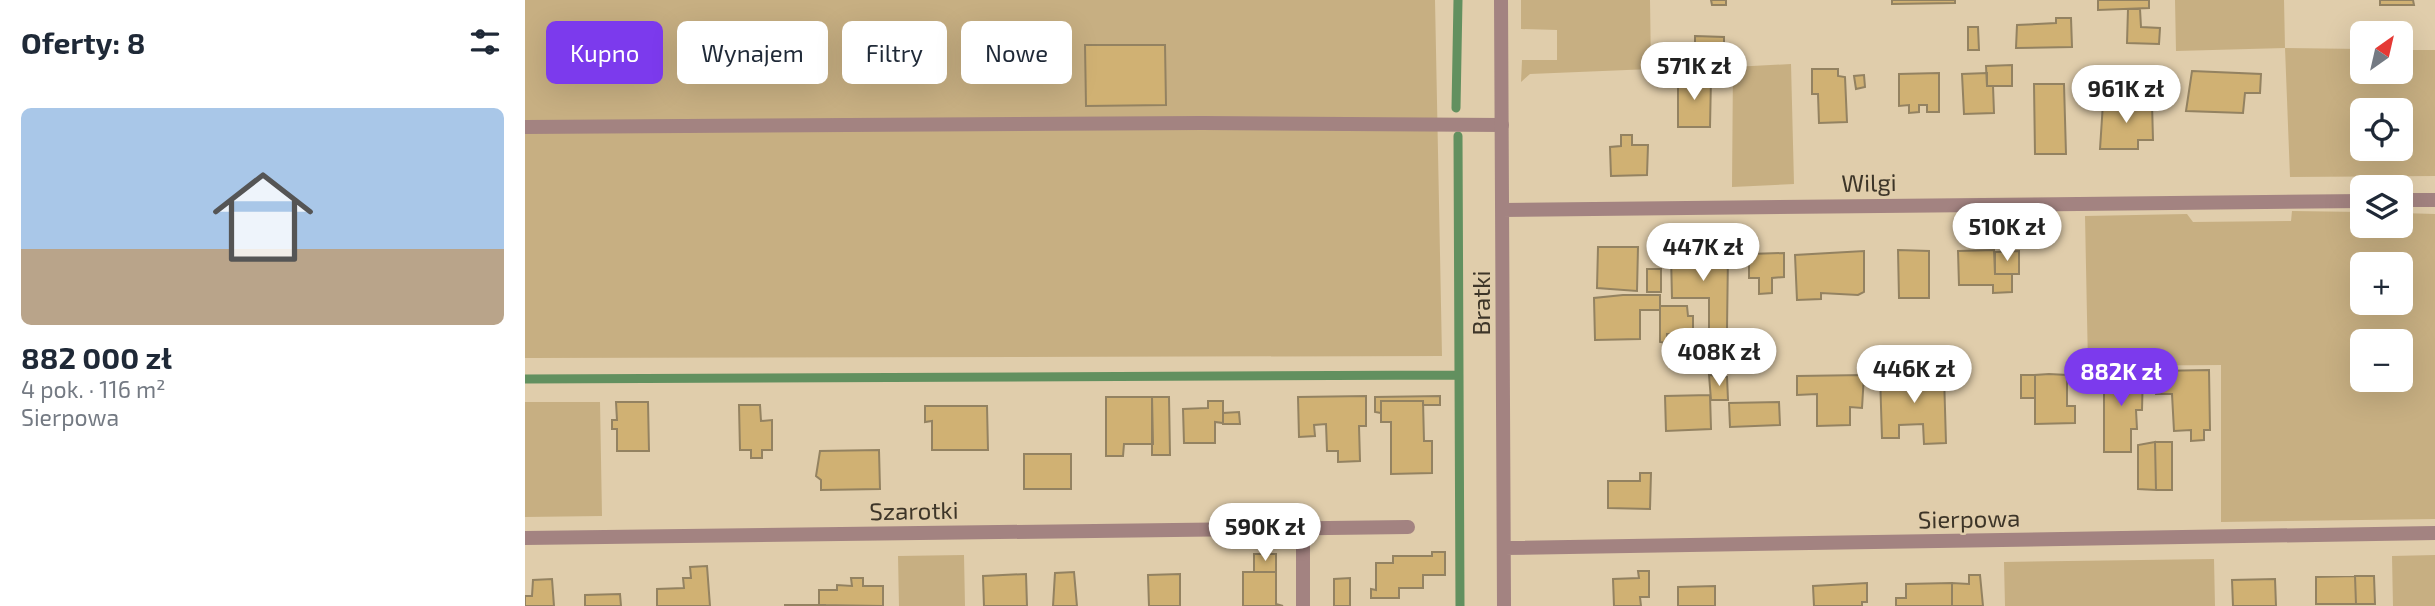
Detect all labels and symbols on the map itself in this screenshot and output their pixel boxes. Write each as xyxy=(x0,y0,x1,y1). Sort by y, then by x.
north arrow xyxy=(2350,21,2413,84)
pin: 571K zł xyxy=(1629,42,1759,102)
pin: 961K zł xyxy=(2061,66,2191,125)
street label: Wilgi xyxy=(1841,167,1897,197)
pin: 510K zł xyxy=(1942,204,2072,263)
pin: 447K zł xyxy=(1638,224,1768,283)
street label: Bratki xyxy=(1466,271,1495,336)
pin: 408K zł xyxy=(1654,328,1784,388)
pin: 446K zł xyxy=(1849,346,1979,405)
pin: 882K zł xyxy=(2056,348,2186,408)
street label: Szarotki xyxy=(869,495,959,525)
street label: Sierpowa xyxy=(1918,503,2020,533)
pin: 590K zł xyxy=(1200,504,1330,563)

